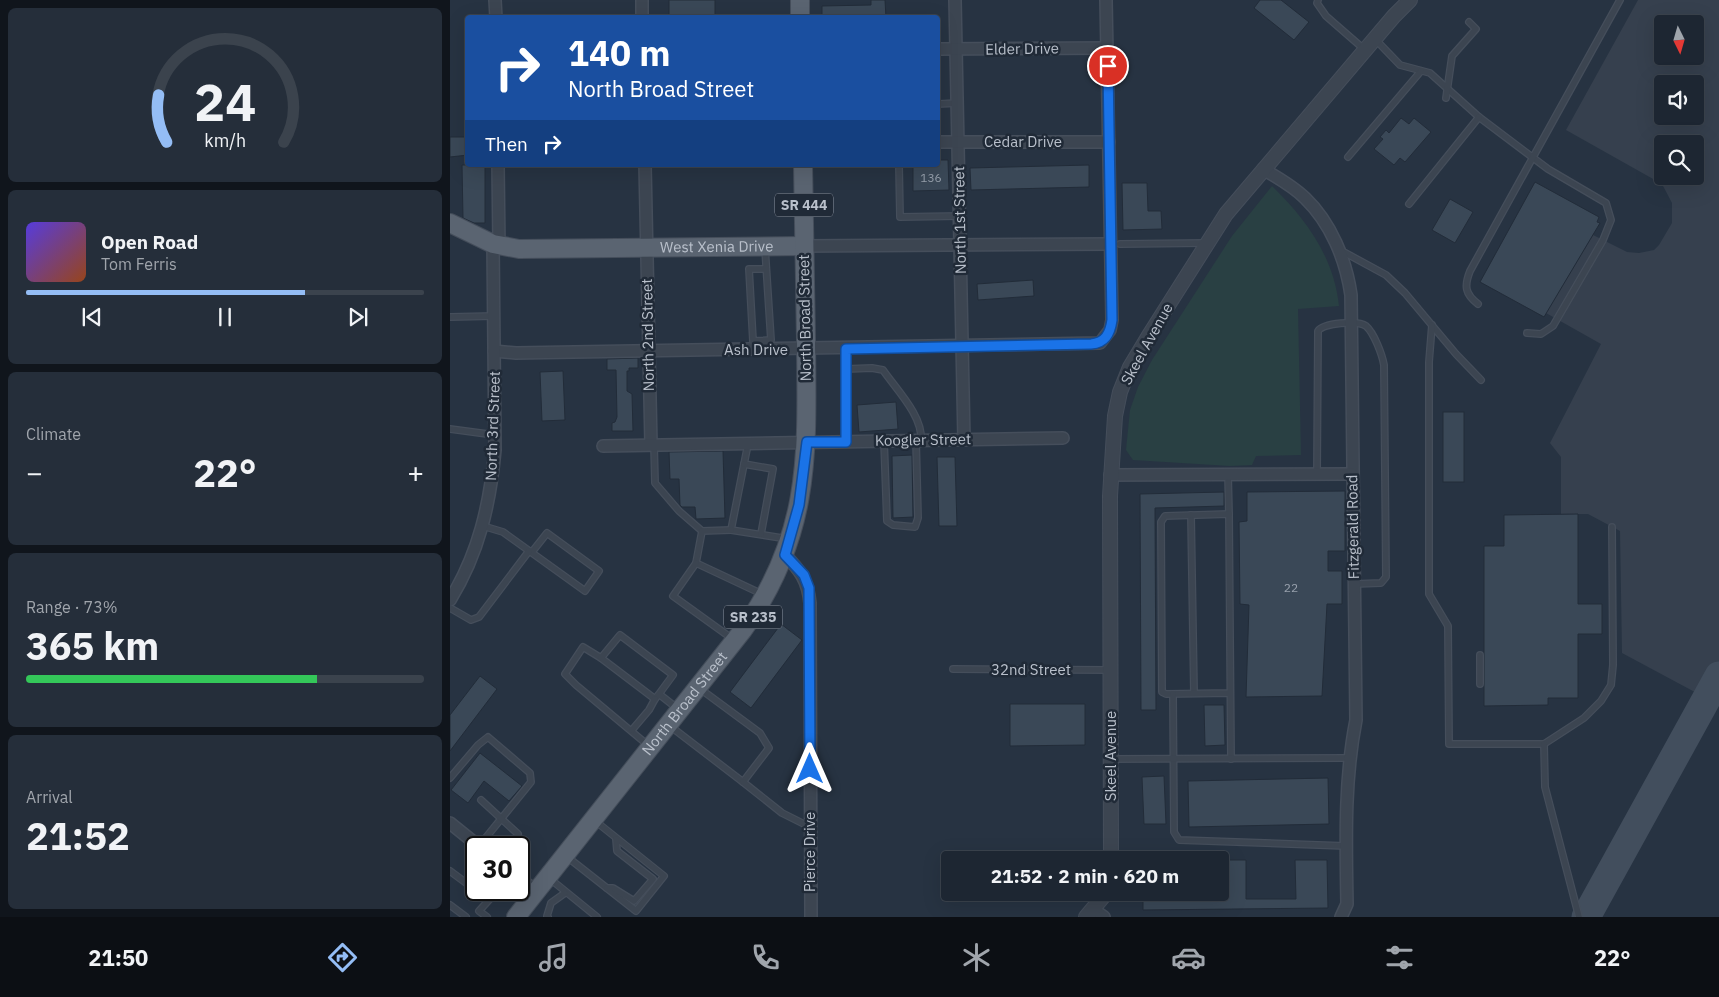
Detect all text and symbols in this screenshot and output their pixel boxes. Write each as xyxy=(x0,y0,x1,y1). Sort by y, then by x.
north arrow xyxy=(1654,15,1704,65)
map controls xyxy=(1654,15,1704,185)
text: 140 m xyxy=(568,30,671,76)
icon: right xyxy=(485,35,550,100)
street label: Elder Drive xyxy=(985,38,1059,59)
pin xyxy=(1087,45,1129,87)
icon: arrive xyxy=(1094,52,1122,80)
text: 24 xyxy=(194,68,256,135)
text: North Broad Street xyxy=(568,74,754,103)
button: sound xyxy=(1654,75,1704,125)
text: km/h xyxy=(204,129,246,152)
icon: right xyxy=(538,130,566,158)
text: Then xyxy=(485,132,528,156)
street label: Cedar Drive xyxy=(984,132,1062,151)
button: search xyxy=(1654,135,1704,185)
street label: North 1st Street xyxy=(949,166,970,274)
house number: 136 xyxy=(920,170,942,185)
road number: SR 444 xyxy=(775,194,833,216)
text: Open Road xyxy=(101,230,198,254)
street label: West Xenia Drive xyxy=(660,236,773,257)
text: Tom Ferris xyxy=(101,254,177,274)
street label: North Broad Street xyxy=(794,254,815,382)
street label: North 2nd Street xyxy=(637,278,658,392)
street label: Skeel Avenue xyxy=(1116,300,1177,388)
icon: previous xyxy=(78,303,106,331)
icon: pause xyxy=(211,303,239,331)
icon: next xyxy=(344,303,372,331)
street label: Ash Drive xyxy=(724,340,788,359)
street label: North 3rd Street xyxy=(481,371,504,481)
text: Climate xyxy=(26,424,81,444)
street label: Koogler Street xyxy=(875,429,971,450)
text: 22° xyxy=(193,448,257,497)
text: − xyxy=(26,454,43,491)
text: + xyxy=(407,454,424,491)
street label: Fitzgerald Road xyxy=(1342,475,1363,580)
house number: 22 xyxy=(1284,580,1298,595)
text: Range · 73% xyxy=(26,597,118,617)
road number: SR 235 xyxy=(724,606,782,628)
text: 365 km xyxy=(26,621,159,670)
street label: North Broad Street xyxy=(637,648,731,759)
street label: 32nd Street xyxy=(991,660,1071,679)
street label: Skeel Avenue xyxy=(1101,711,1120,801)
position arrow xyxy=(783,742,835,794)
text: Arrival xyxy=(26,787,73,807)
text: 21:52 xyxy=(26,811,130,860)
street label: Pierce Drive xyxy=(800,812,819,892)
speed limit sign: 30 xyxy=(465,836,530,901)
text: 21:52 · 2 min · 620 m xyxy=(991,864,1179,888)
icon: directions xyxy=(325,940,360,975)
icon: music xyxy=(536,940,571,975)
icon: phone xyxy=(748,940,783,975)
icon: climate xyxy=(959,940,994,975)
icon: car xyxy=(1171,940,1206,975)
icon: filters xyxy=(1382,940,1417,975)
text: 21:50 xyxy=(88,943,148,972)
text: 22° xyxy=(1594,943,1631,972)

